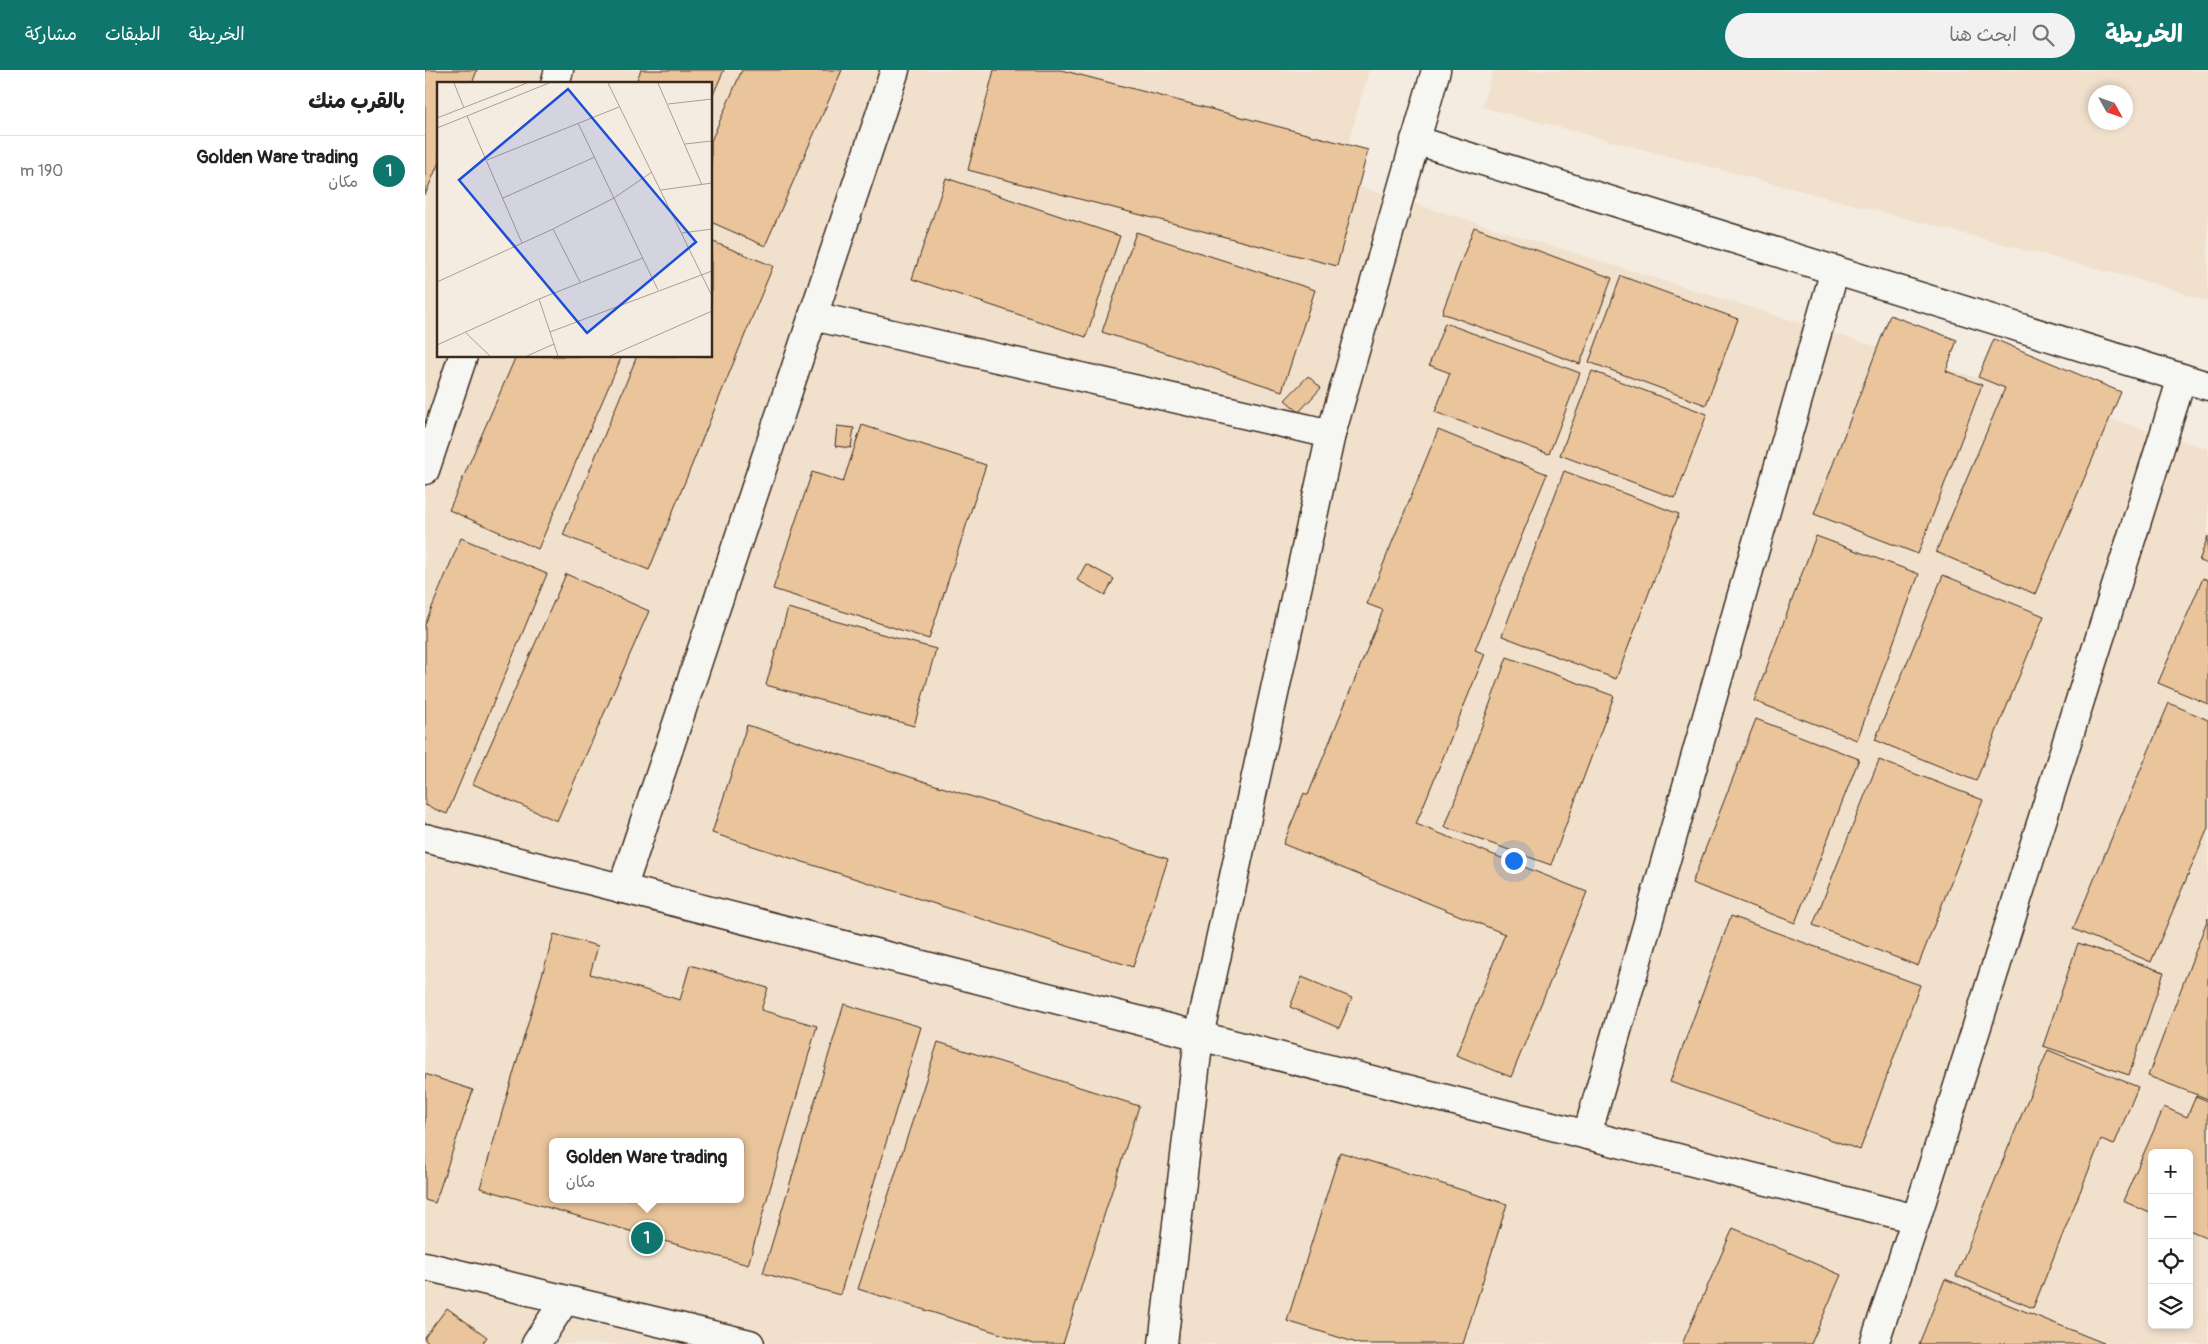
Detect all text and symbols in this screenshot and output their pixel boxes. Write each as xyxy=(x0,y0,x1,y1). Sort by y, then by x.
search box xyxy=(1725,13,2075,58)
text: الخريطة xyxy=(2105,20,2183,49)
icon: search xyxy=(2029,21,2057,49)
text: مشاركة xyxy=(25,23,77,46)
text: الطبقات xyxy=(105,23,161,46)
text: الخريطة xyxy=(189,23,245,46)
text: ابحث هنا xyxy=(1949,23,2017,47)
inset map xyxy=(437,82,713,358)
north arrow xyxy=(2088,85,2133,130)
text: بالقرب منك xyxy=(308,88,405,115)
text: Golden Ware trading xyxy=(196,145,358,169)
text: 190 m xyxy=(20,161,63,181)
text: 1 xyxy=(386,161,392,181)
text: مكان xyxy=(328,172,358,192)
your location xyxy=(1501,848,1527,874)
popup xyxy=(549,1138,744,1203)
text: Golden Ware trading xyxy=(566,1145,727,1169)
map controls xyxy=(2148,1149,2193,1329)
button: + xyxy=(2148,1149,2193,1194)
text: مكان xyxy=(566,1172,595,1192)
button: − xyxy=(2148,1194,2193,1239)
pin: 1 xyxy=(631,1219,663,1257)
button: locate xyxy=(2148,1239,2193,1284)
button: layers xyxy=(2148,1284,2193,1329)

